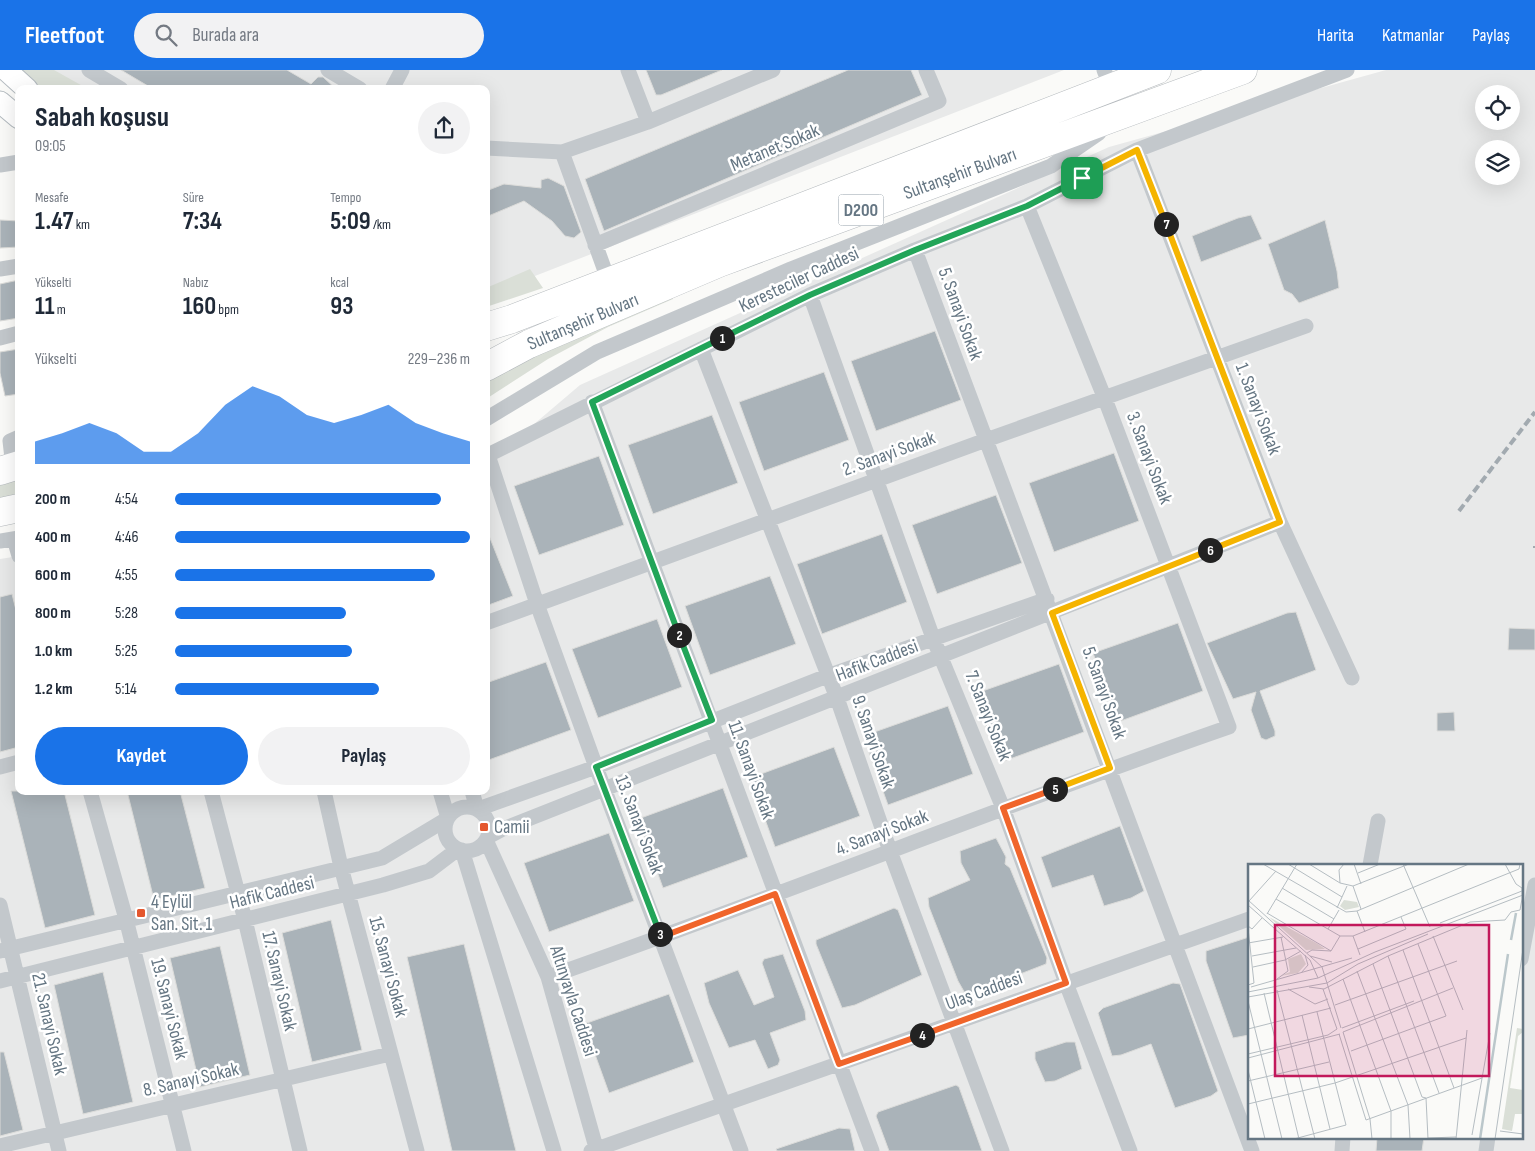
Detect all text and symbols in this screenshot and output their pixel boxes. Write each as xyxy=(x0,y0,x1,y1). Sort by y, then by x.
search box xyxy=(134,13,484,58)
text: Fleetfoot xyxy=(25,21,104,50)
icon: search xyxy=(152,21,180,49)
text: Burada ara xyxy=(192,24,259,47)
text: Harita xyxy=(1317,25,1354,46)
text: Katmanlar xyxy=(1382,25,1444,46)
text: Paylaş xyxy=(1472,25,1510,46)
map controls xyxy=(1475,85,1520,185)
button: locate xyxy=(1475,85,1520,130)
text: Sabah koşusu xyxy=(35,101,169,134)
button: share xyxy=(418,102,470,154)
street label: Metanet Sokak xyxy=(727,119,824,177)
text: 09:05 xyxy=(35,137,66,156)
button: layers xyxy=(1475,140,1520,185)
street label: Sultanşehir Bulvarı xyxy=(900,143,1020,205)
pin xyxy=(1061,157,1103,199)
icon: arrive xyxy=(1068,164,1096,192)
text: Mesafe xyxy=(35,189,69,206)
text: Süre xyxy=(183,189,204,206)
text: Tempo xyxy=(330,189,361,206)
road number: D200 xyxy=(838,194,884,226)
text: 1.47 xyxy=(35,206,73,237)
text: 7:34 xyxy=(183,206,222,237)
text: 5:09 xyxy=(330,206,371,237)
pin: 7 xyxy=(1154,212,1178,236)
text: km xyxy=(73,216,90,233)
text: /km xyxy=(371,216,391,233)
text: 7 xyxy=(1163,216,1170,233)
street label: Keresteciler Caddesi xyxy=(735,242,863,318)
street label: 5. Sanayi Sokak xyxy=(933,265,988,364)
text: Yükselti xyxy=(35,274,71,291)
text: Nabız xyxy=(183,274,209,291)
text: kcal xyxy=(330,274,349,291)
street label: Sultanşehir Bulvarı xyxy=(524,288,642,356)
text: 11 xyxy=(35,291,55,322)
text: 160 xyxy=(183,291,216,322)
text: 93 xyxy=(330,291,353,322)
text: m xyxy=(55,301,66,318)
text: bpm xyxy=(216,301,239,318)
pin: 1 xyxy=(710,326,734,350)
text: 1 xyxy=(720,330,725,347)
text: Yükselti xyxy=(35,350,77,369)
text: 229–236 m xyxy=(408,350,470,369)
street label: 1. Sanayi Sokak xyxy=(1230,360,1286,459)
street label: 3. Sanayi Sokak xyxy=(1121,409,1177,508)
street label: 2. Sanayi Sokak xyxy=(840,426,939,481)
text: 200 m xyxy=(35,490,70,509)
text: 4:54 xyxy=(115,490,138,509)
text: 400 m xyxy=(35,528,71,547)
text: 4:46 xyxy=(115,528,138,547)
pin: 6 xyxy=(1198,538,1222,562)
text: 6 xyxy=(1207,542,1214,559)
text: 600 m xyxy=(35,566,71,585)
text: 4:55 xyxy=(115,566,138,585)
text: 800 m xyxy=(35,604,71,623)
text: 5:28 xyxy=(115,604,138,623)
pin: 2 xyxy=(666,622,692,648)
text: 2 xyxy=(676,627,683,644)
street label: Hafik Caddesi xyxy=(833,635,921,687)
text: 1.0 km xyxy=(35,642,72,661)
text: 5:25 xyxy=(115,642,137,661)
street label: 5. Sanayi Sokak xyxy=(1077,644,1132,743)
street label: 7. Sanayi Sokak xyxy=(960,668,1017,765)
text: 1.2 km xyxy=(35,680,73,699)
text: 5:14 xyxy=(115,680,137,699)
street label: 9. Sanayi Sokak xyxy=(846,692,900,792)
street label: 11. Sanayi Sokak xyxy=(723,718,780,823)
button: Kaydet xyxy=(35,727,248,785)
button: Paylaş xyxy=(258,727,470,785)
street label: 13. Sanayi Sokak xyxy=(610,772,669,878)
pin: 5 xyxy=(1042,776,1068,802)
text: 5 xyxy=(1052,781,1059,798)
street label: 4. Sanayi Sokak xyxy=(833,805,932,861)
place label: Camii xyxy=(494,816,529,839)
marker: Camii xyxy=(478,821,490,833)
inset map xyxy=(1248,864,1522,1138)
street label: Hafik Caddesi xyxy=(227,871,317,915)
place label: 4 Eylül San. Sit. 1 xyxy=(151,891,212,936)
marker: 4 Eylül San. Sit. 1 xyxy=(135,907,147,919)
street label: 15. Sanayi Sokak xyxy=(364,914,413,1021)
pin: 3 xyxy=(648,922,672,946)
text: 3 xyxy=(657,926,664,943)
street label: 17. Sanayi Sokak xyxy=(256,929,302,1034)
street label: Altınyayla Caddesi xyxy=(544,942,602,1059)
street label: 19. Sanayi Sokak xyxy=(145,956,193,1063)
street label: Ulaş Caddesi xyxy=(942,966,1026,1016)
street label: 21. Sanayi Sokak xyxy=(26,971,72,1078)
pin: 4 xyxy=(910,1022,934,1048)
text: 4 xyxy=(919,1027,926,1044)
street label: 8. Sanayi Sokak xyxy=(141,1058,242,1102)

